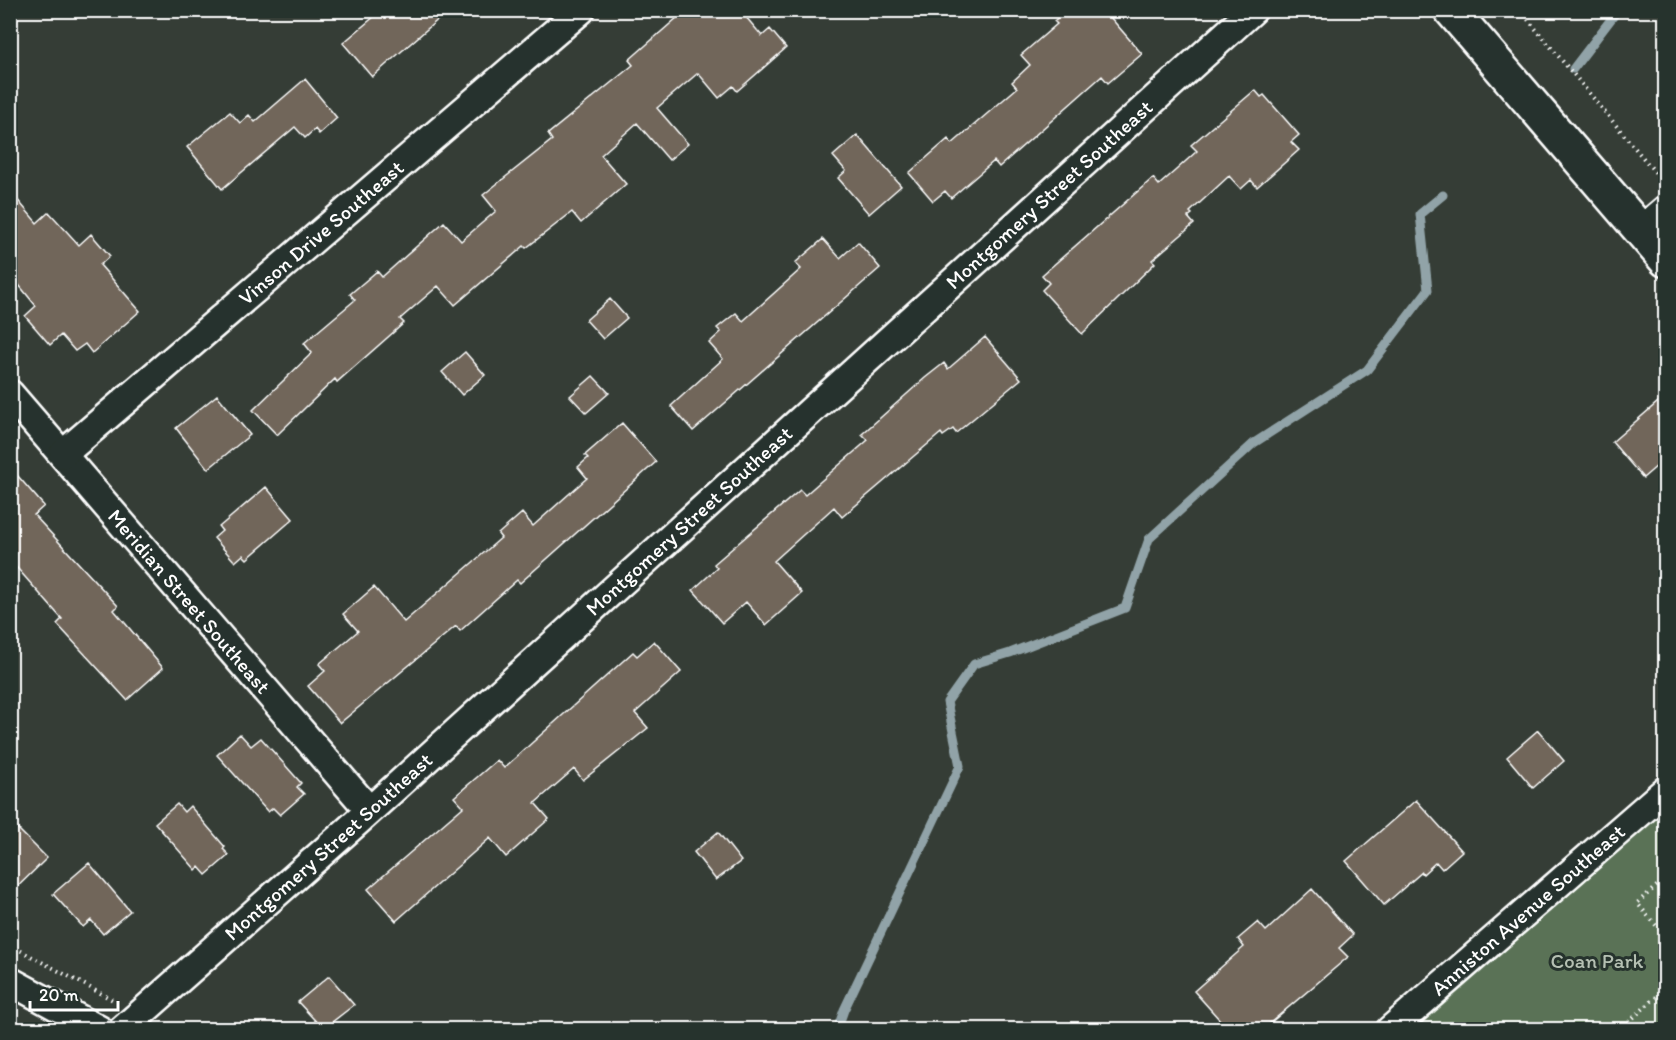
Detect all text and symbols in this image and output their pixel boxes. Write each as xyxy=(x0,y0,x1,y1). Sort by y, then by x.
street label: Montgomery Street Southeast xyxy=(940,94,1157,294)
street label: Vinson Drive Southeast xyxy=(233,155,409,310)
street label: Montgomery Street Southeast xyxy=(580,421,797,621)
street label: Meridian Street Southeast xyxy=(103,504,276,699)
street label: Montgomery Street Southeast xyxy=(219,747,437,946)
street label: Anniston Avenue Southeast xyxy=(1426,819,1630,1000)
park label: Coan Park xyxy=(1551,948,1644,973)
scale bar xyxy=(30,974,118,1012)
text: 20 m xyxy=(39,984,79,1006)

